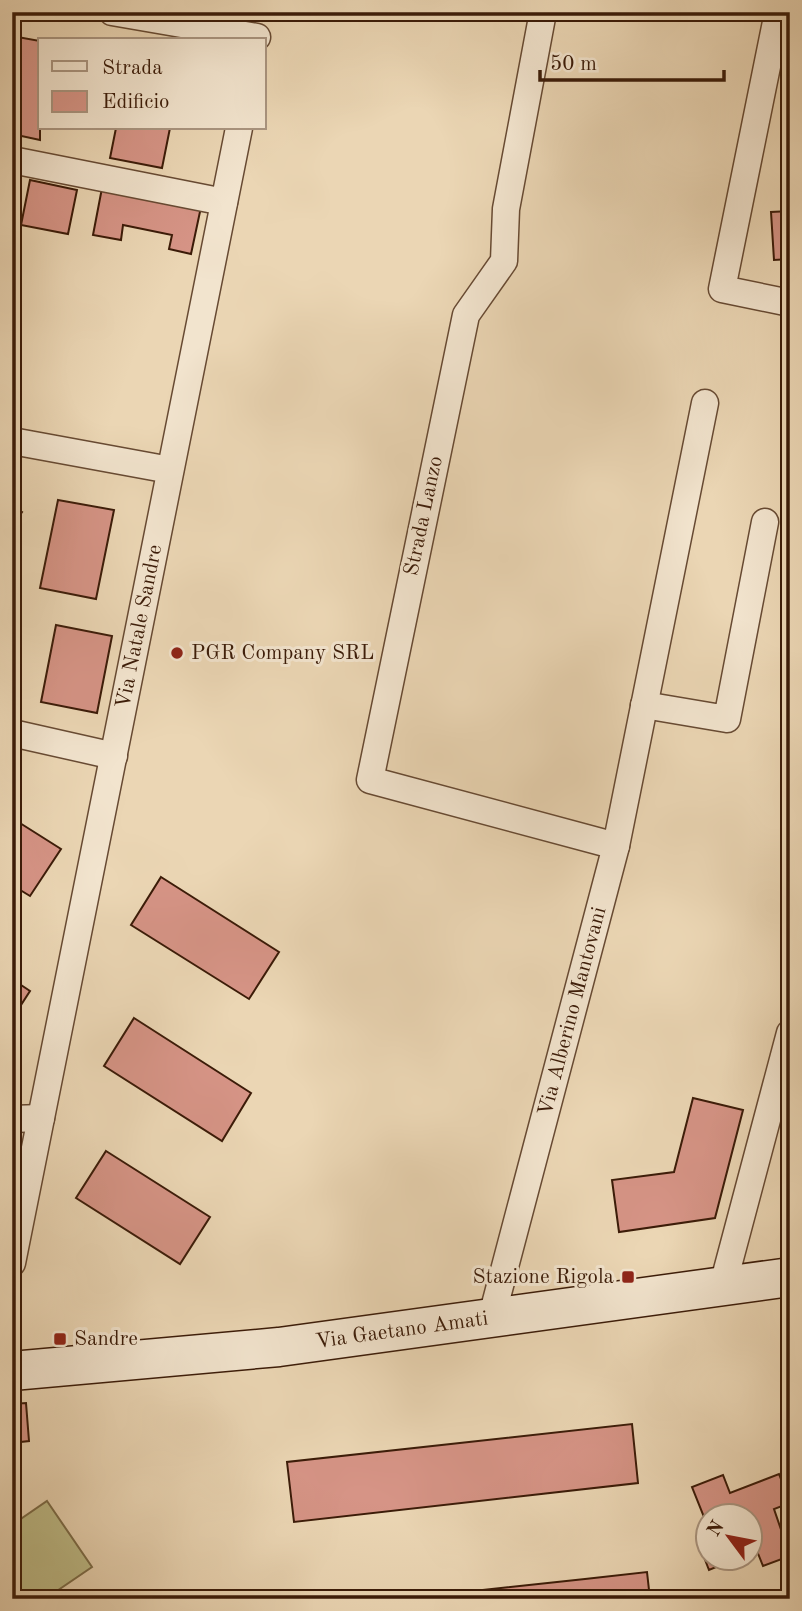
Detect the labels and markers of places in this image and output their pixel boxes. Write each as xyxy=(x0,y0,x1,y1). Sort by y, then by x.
place label: PGR Company SRL xyxy=(191,643,374,664)
marker: PGR Company SRL xyxy=(169,645,185,661)
place label: Stazione Rigola xyxy=(473,1267,614,1288)
marker: Stazione Rigola xyxy=(620,1269,636,1285)
place label: Sandre xyxy=(74,1329,138,1350)
marker: Sandre xyxy=(52,1331,68,1347)

